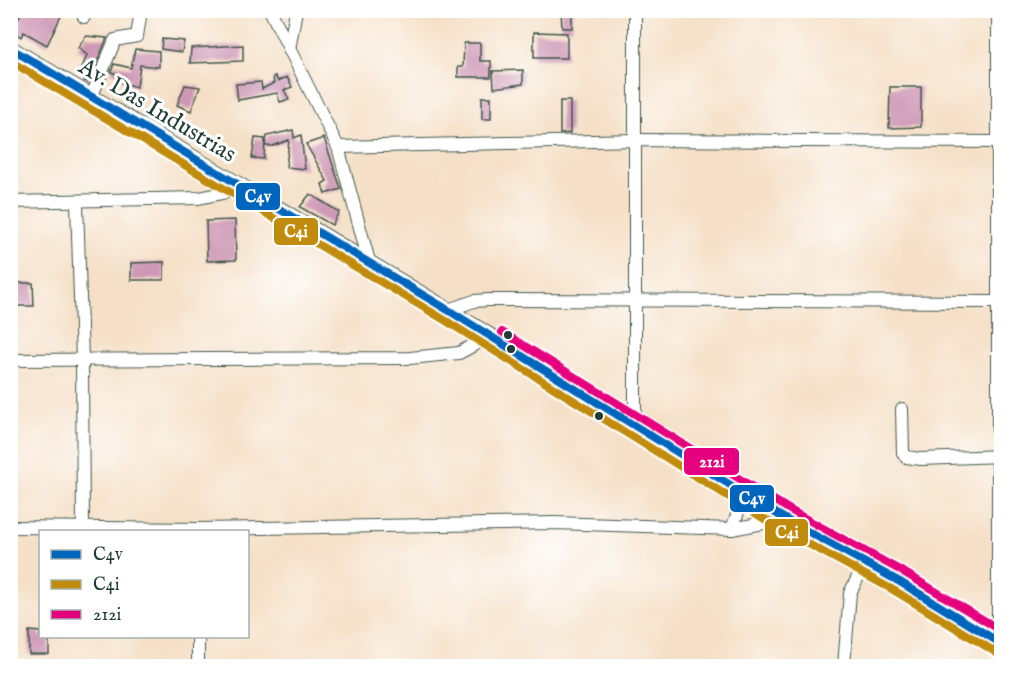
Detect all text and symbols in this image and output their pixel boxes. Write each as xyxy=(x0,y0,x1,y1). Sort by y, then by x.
street label: Av. Das Industrias xyxy=(72,51,241,170)
line badge: C4v xyxy=(235,182,281,211)
text: C4v xyxy=(245,188,272,208)
line badge: C4i xyxy=(273,217,319,246)
text: C4i xyxy=(284,223,309,243)
unlabelled marker xyxy=(502,329,514,341)
unlabelled marker xyxy=(505,343,517,355)
unlabelled marker xyxy=(593,410,605,422)
line badge: 212i xyxy=(683,447,740,476)
text: 212i xyxy=(699,453,725,473)
line badge: C4v xyxy=(729,484,775,513)
text: C4v xyxy=(739,490,766,510)
line badge: C4i xyxy=(764,518,809,547)
text: C4i xyxy=(775,524,800,544)
legend xyxy=(39,530,249,638)
text: C4v xyxy=(93,544,124,567)
text: C4i xyxy=(93,574,120,597)
text: 212i xyxy=(93,604,122,627)

